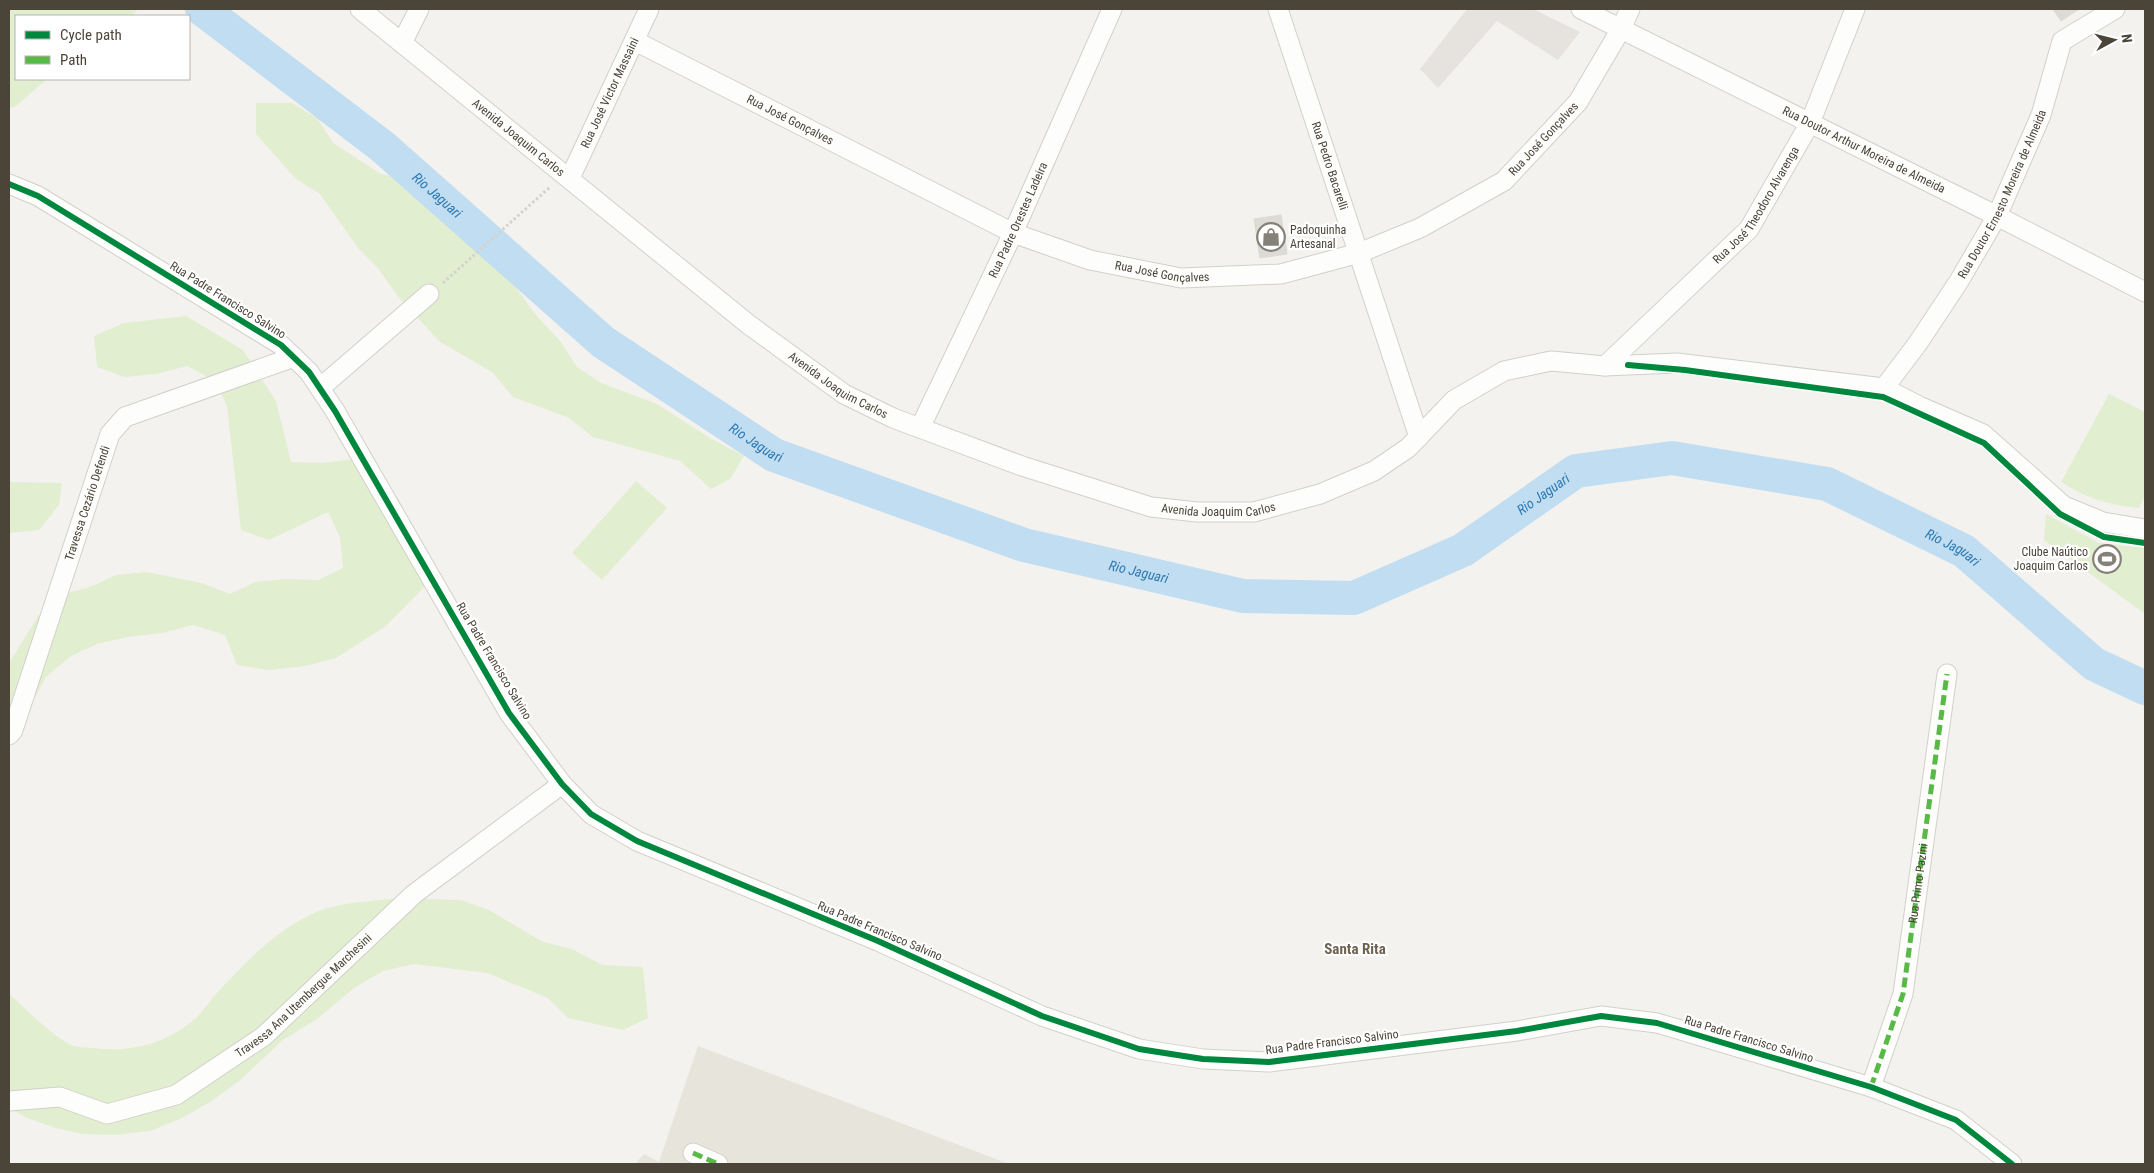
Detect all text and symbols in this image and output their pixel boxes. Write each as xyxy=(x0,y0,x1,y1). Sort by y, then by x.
legend xyxy=(15,15,190,80)
north arrow xyxy=(2089,15,2139,65)
text: Cycle path xyxy=(60,26,122,44)
text: N xyxy=(2118,33,2135,44)
street label: Rua José Victor Massaini xyxy=(578,35,642,150)
text: Path xyxy=(60,51,87,69)
street label: Rua José Gonçalves xyxy=(744,92,836,148)
street label: Avenida Joaquim Carlos xyxy=(469,96,567,179)
street label: Rua José Gonçalves xyxy=(1506,99,1581,179)
street label: Rua Doutor Arthur Moreira de Almeida xyxy=(1780,103,1948,196)
street label: Rua Doutor Ernesto Moreira de Almeida xyxy=(1955,108,2049,281)
street label: Rua Pedro Bacarelli xyxy=(1309,120,1351,212)
street label: Rua José Theodoro Alvarenga xyxy=(1710,144,1802,267)
street label: Rua Padre Orestes Ladeira xyxy=(986,160,1050,280)
water label: Rio Jaguari xyxy=(409,169,466,222)
shop icon: Padoquinha Artesanal xyxy=(1256,222,1286,252)
place label: Padoquinha Artesanal xyxy=(1290,223,1346,251)
street label: Rua José Gonçalves xyxy=(1114,258,1210,285)
street label: Rua Padre Francisco Salvino xyxy=(167,259,289,341)
street label: Avenida Joaquim Carlos xyxy=(786,349,890,421)
water label: Rio Jaguari xyxy=(726,420,786,466)
street label: Travessa Cezário Defendi xyxy=(62,444,113,562)
water label: Rio Jaguari xyxy=(1514,470,1573,518)
street label: Avenida Joaquim Carlos xyxy=(1161,499,1277,519)
water label: Rio Jaguari xyxy=(1923,525,1984,570)
sports icon: Clube Naútico Joaquim Carlos xyxy=(2092,544,2122,574)
place label: Clube Naútico Joaquim Carlos xyxy=(2014,545,2088,573)
water label: Rio Jaguari xyxy=(1107,557,1171,587)
street label: Rua Padre Francisco Salvino xyxy=(453,600,535,722)
street label: Rua Primo Pazini xyxy=(1906,843,1931,924)
street label: Rua Padre Francisco Salvino xyxy=(816,898,944,964)
street label: Travessa Ana Utembergue Marchesini xyxy=(233,931,375,1060)
district label: Santa Rita xyxy=(1324,940,1386,958)
street label: Rua Padre Francisco Salvino xyxy=(1683,1013,1815,1065)
street label: Rua Padre Francisco Salvino xyxy=(1265,1027,1399,1057)

